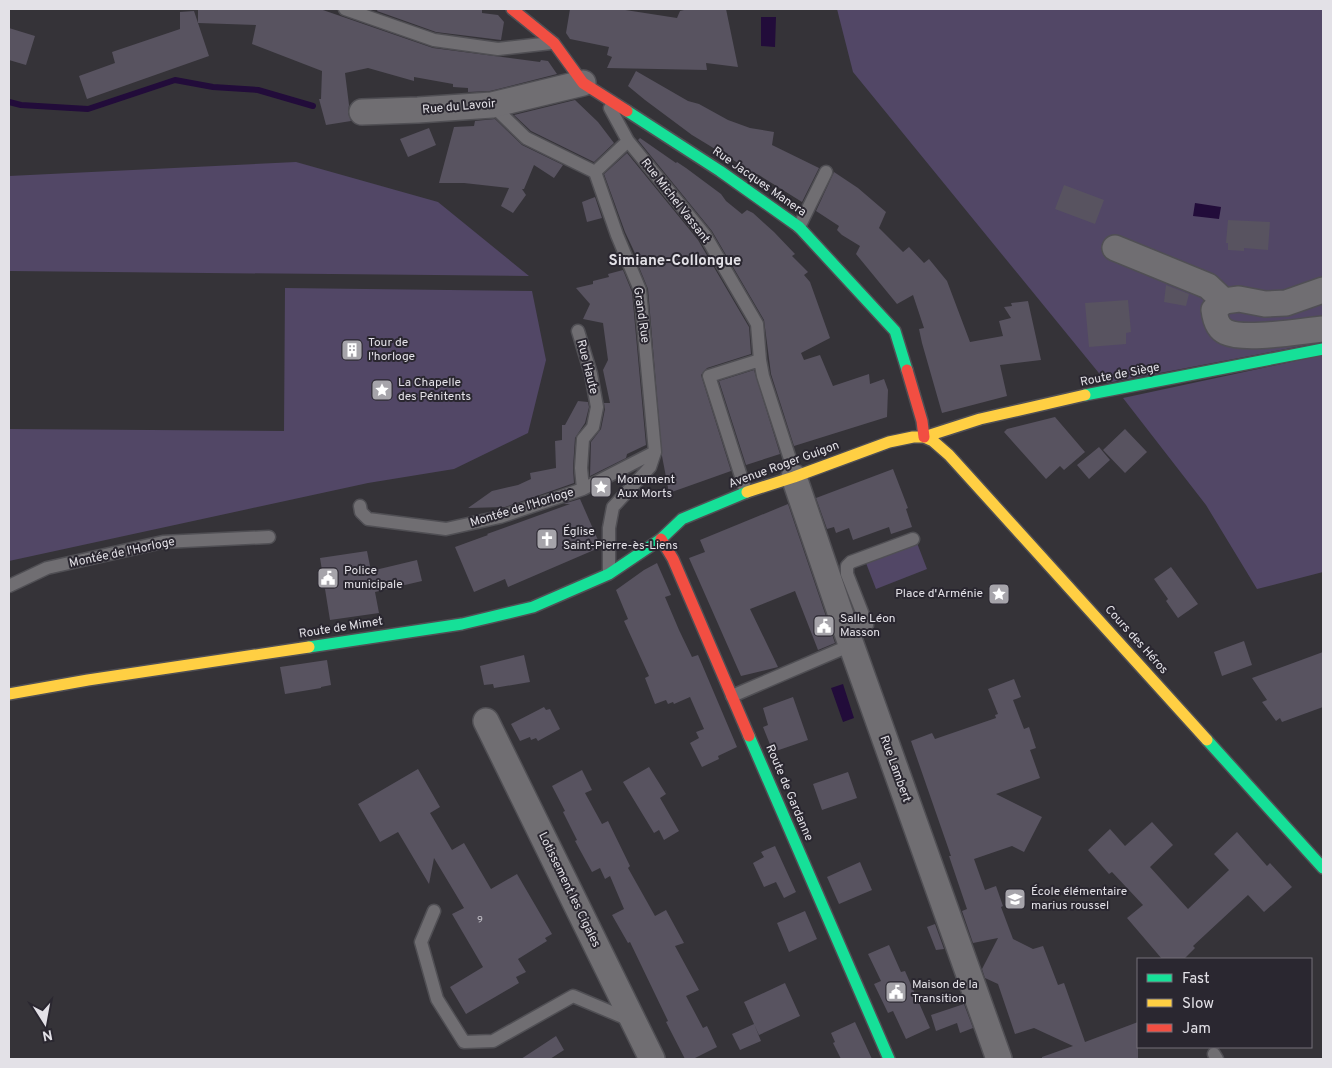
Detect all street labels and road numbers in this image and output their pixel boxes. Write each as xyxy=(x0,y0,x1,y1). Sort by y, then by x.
street label: Rue du Lavoir xyxy=(422,96,497,118)
street label: Rue Jacques Manera xyxy=(709,144,809,220)
street label: Rue Michel Vassant xyxy=(637,155,713,247)
street label: Grand Rue xyxy=(629,286,653,344)
street label: Rue Haute xyxy=(572,338,602,396)
street label: Route de Siège xyxy=(1079,359,1161,391)
street label: Avenue Roger Guigon xyxy=(727,438,841,492)
street label: Montée de l'Horloge xyxy=(468,485,576,531)
street label: Montée de l'Horloge xyxy=(68,534,176,572)
street label: Cours des Héros xyxy=(1101,602,1171,678)
street label: Route de Mimet xyxy=(298,613,384,643)
street label: Rue Lambert xyxy=(876,733,914,805)
street label: Route de Gardanne xyxy=(761,742,817,844)
street label: Lotissement les Cigales xyxy=(534,830,604,950)

